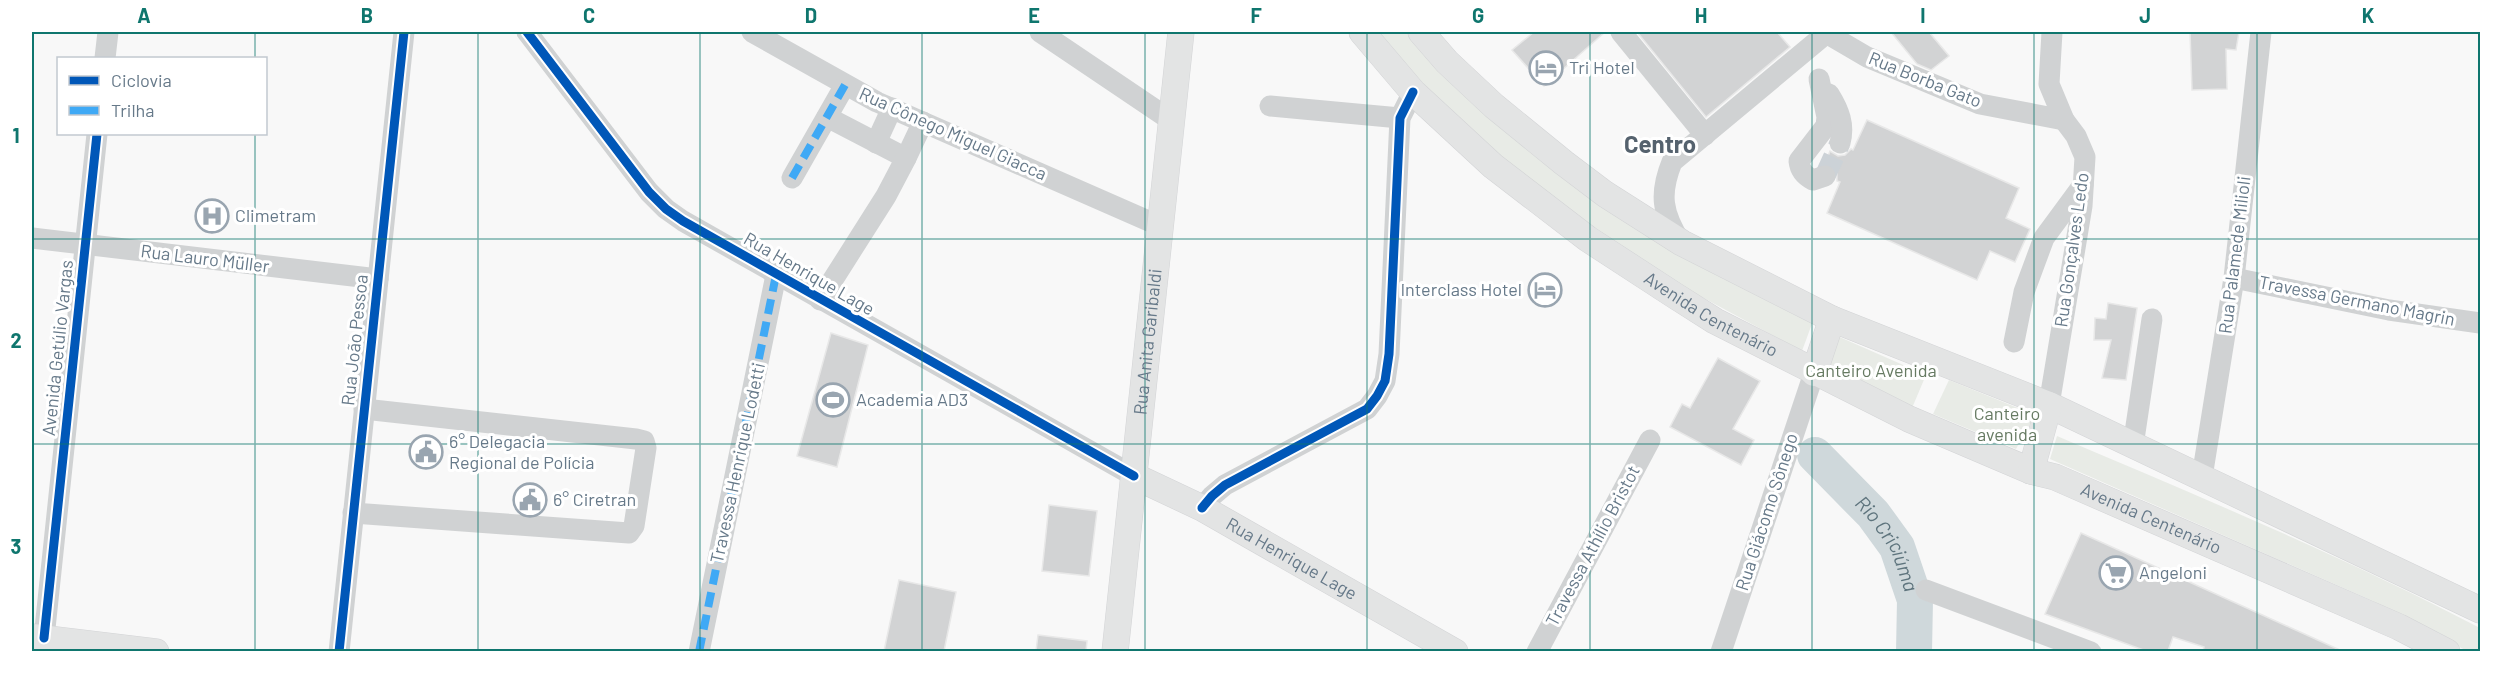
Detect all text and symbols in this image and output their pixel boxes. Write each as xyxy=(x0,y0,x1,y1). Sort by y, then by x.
text: A xyxy=(137,3,151,27)
text: B xyxy=(361,3,373,27)
text: C xyxy=(583,3,595,27)
text: D xyxy=(805,3,817,27)
text: E xyxy=(1028,3,1040,27)
text: F xyxy=(1250,3,1262,27)
text: G xyxy=(1472,3,1484,27)
text: H xyxy=(1695,3,1707,27)
text: I xyxy=(1920,3,1926,27)
text: J xyxy=(2139,3,2151,27)
text: K xyxy=(2362,3,2375,27)
street label: Rua Borba Gato xyxy=(1866,46,1985,112)
hotel icon: Tri Hotel xyxy=(1528,50,1564,86)
place label: Tri Hotel xyxy=(1569,56,1635,78)
legend xyxy=(57,57,267,135)
text: Ciclovia xyxy=(111,69,172,91)
street label: Rua Cônego Miguel Giacca xyxy=(856,82,1051,184)
text: Trilha xyxy=(111,99,155,121)
text: 1 xyxy=(12,123,20,147)
district label: Centro xyxy=(1624,129,1696,158)
street label: Rua Gonçalves Ledo xyxy=(2049,171,2093,329)
street label: Rua Palamede Milioli xyxy=(2213,175,2255,335)
hospital icon: Climetram xyxy=(194,198,230,234)
place label: Climetram xyxy=(235,204,316,226)
street label: Rua Henrique Lage xyxy=(740,227,879,319)
street label: Rua Lauro Müller xyxy=(140,239,271,277)
street label: Avenida Getúlio Vargas xyxy=(37,259,77,437)
street label: Rua Anita Garibaldi xyxy=(1128,267,1166,416)
street label: Avenida Centenário xyxy=(1640,267,1782,361)
street label: Travessa Germano Magrin xyxy=(2257,270,2457,330)
hotel icon: Interclass Hotel xyxy=(1527,272,1563,308)
street label: Rua João Pessoa xyxy=(336,273,372,407)
place label: Interclass Hotel xyxy=(1400,278,1522,300)
text: 2 xyxy=(10,328,22,352)
park label: Canteiro Avenida xyxy=(1805,359,1937,381)
street label: Travessa Henrique Lodetti xyxy=(705,361,769,565)
sports icon: Academia AD3 xyxy=(815,382,851,418)
place label: Academia AD3 xyxy=(856,388,968,410)
park label: Canteiro avenida xyxy=(1974,402,2040,445)
place label: 6° Delegacia Regional de Polícia xyxy=(449,430,595,473)
street label: Rua Giácomo Sônego xyxy=(1730,430,1802,593)
public building icon: 6° Delegacia Regional de Polícia xyxy=(408,434,444,470)
street label: Travessa Athílio Bristot xyxy=(1540,461,1644,630)
street label: Avenida Centenário xyxy=(2078,478,2225,558)
public building icon: 6° Ciretran xyxy=(512,482,548,518)
place label: 6° Ciretran xyxy=(553,488,636,510)
water label: Rio Criciúma xyxy=(1851,490,1924,594)
street label: Rua Henrique Lage xyxy=(1222,512,1361,604)
text: 3 xyxy=(11,534,21,558)
supermarket icon: Angeloni xyxy=(2098,555,2134,591)
place label: Angeloni xyxy=(2139,561,2207,583)

